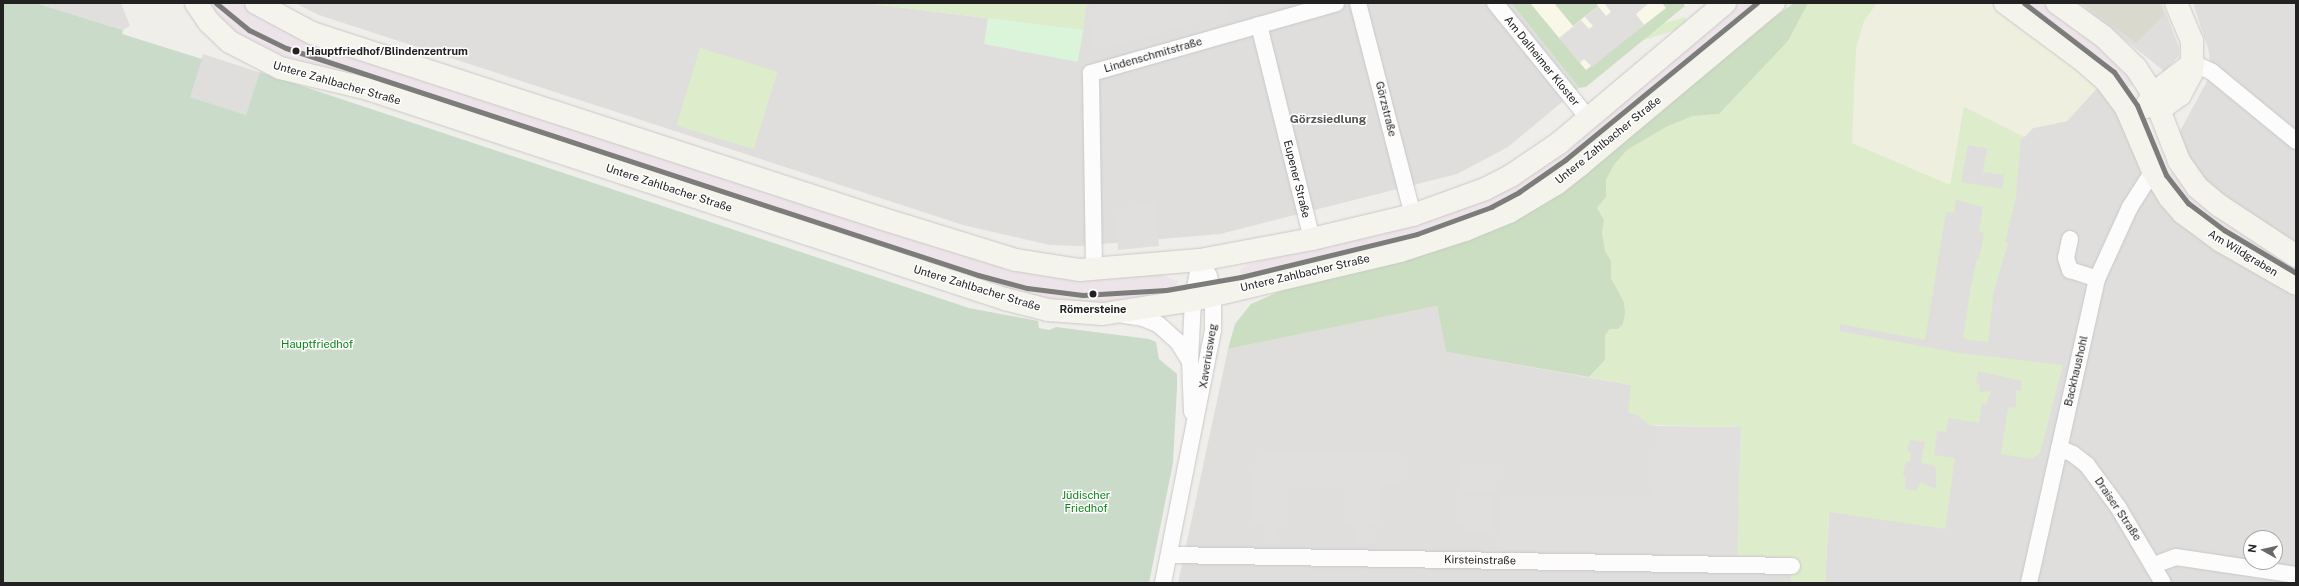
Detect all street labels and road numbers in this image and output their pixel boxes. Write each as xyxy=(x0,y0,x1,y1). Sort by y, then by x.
street label: Am Dalheimer Kloster xyxy=(1502,13,1582,109)
street label: Lindenschmitstraße xyxy=(1102,35,1204,75)
street label: Untere Zahlbacher Straße xyxy=(272,58,402,108)
street label: Görzstraße xyxy=(1373,80,1399,138)
street label: Untere Zahlbacher Straße xyxy=(1552,93,1664,187)
street label: Eupener Straße xyxy=(1281,139,1313,219)
street label: Untere Zahlbacher Straße xyxy=(604,161,734,215)
street label: Am Wildgraben xyxy=(2206,227,2280,279)
street label: Untere Zahlbacher Straße xyxy=(1239,252,1371,294)
street label: Untere Zahlbacher Straße xyxy=(912,262,1042,314)
street label: Xaveriusweg xyxy=(1196,323,1220,389)
street label: Backhaushohl xyxy=(2061,334,2091,408)
street label: Draiser Straße xyxy=(2092,475,2144,543)
street label: Kirsteinstraße xyxy=(1444,553,1516,567)

